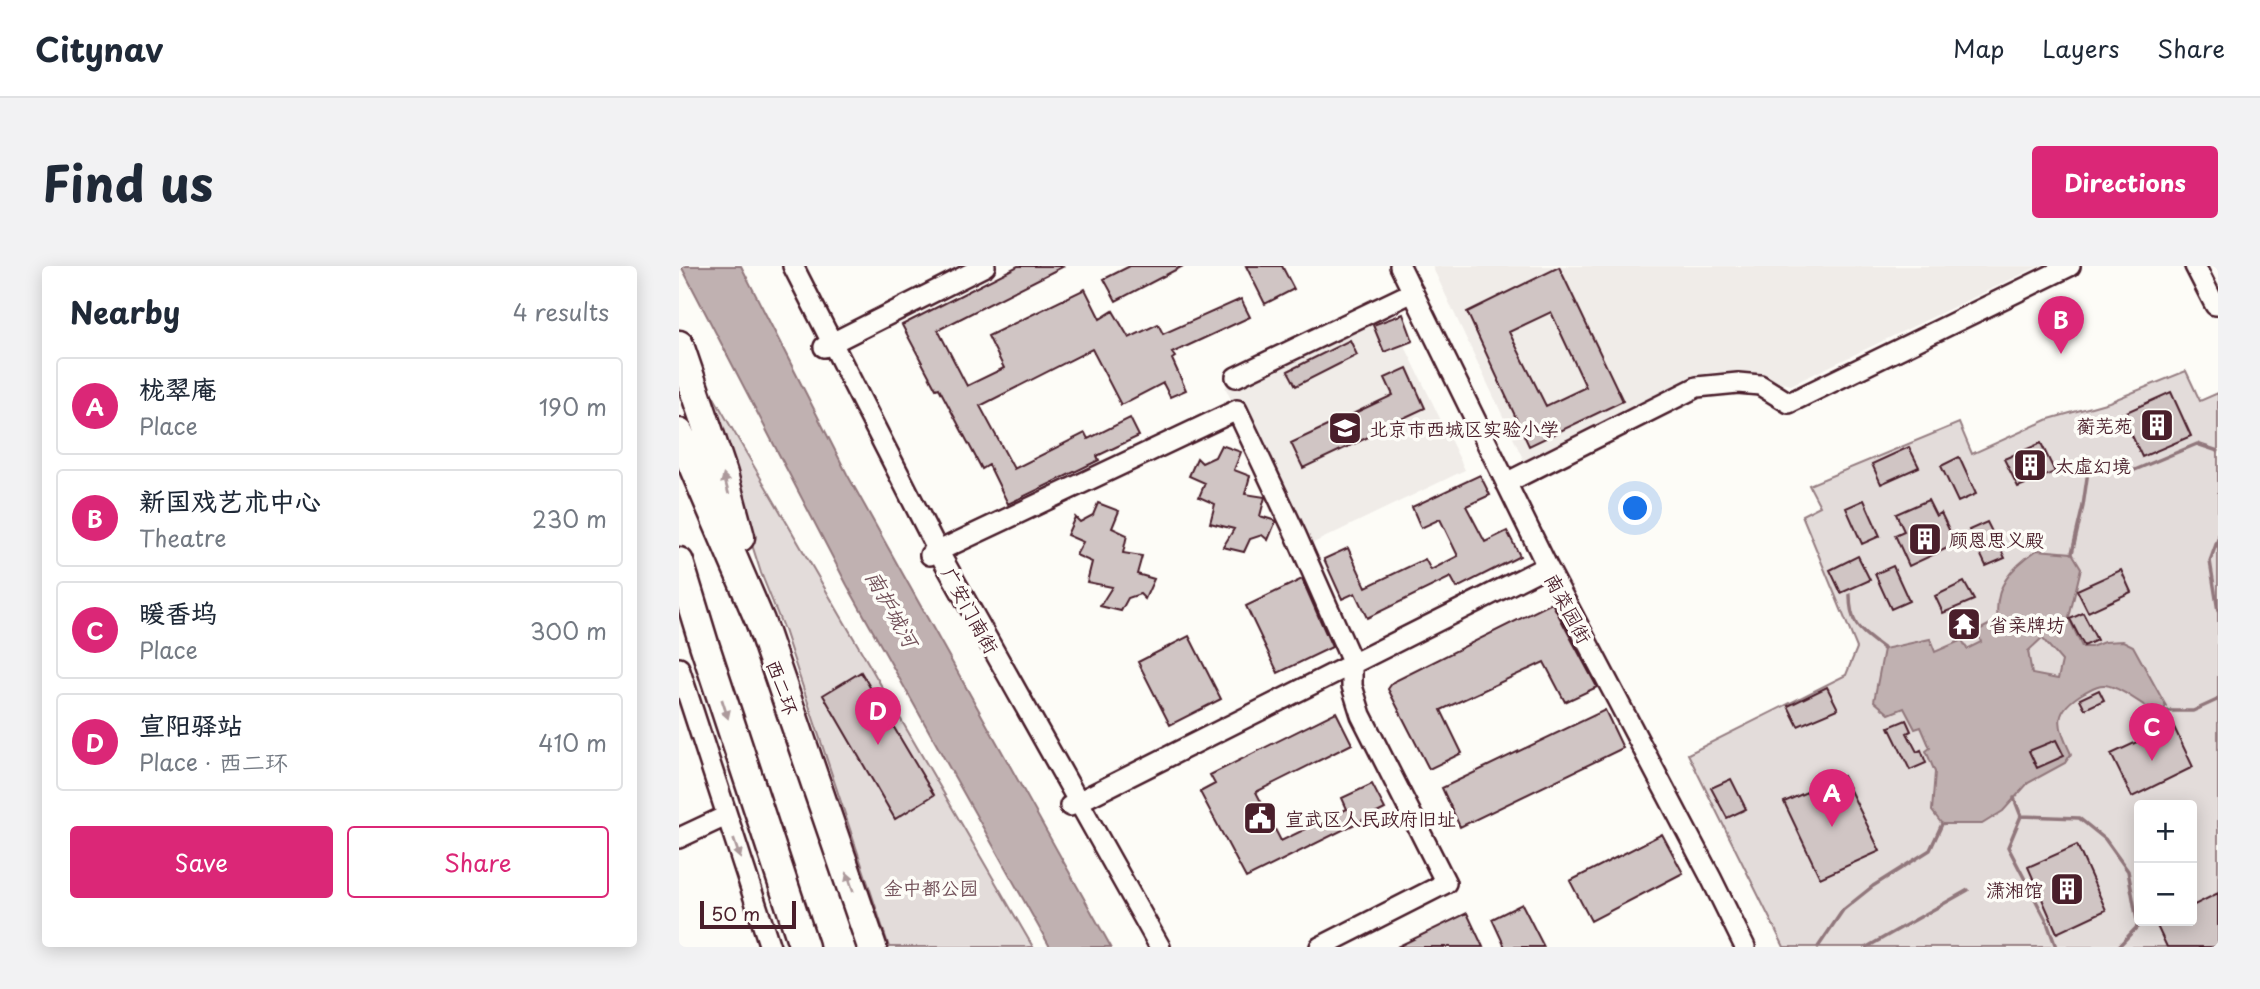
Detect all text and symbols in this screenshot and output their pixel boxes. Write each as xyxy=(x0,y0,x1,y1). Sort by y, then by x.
text: Citynav xyxy=(35,23,163,73)
text: Map xyxy=(1953,30,2004,66)
text: Layers xyxy=(2042,30,2119,66)
text: Share xyxy=(2157,30,2225,66)
text: Find us xyxy=(42,145,213,219)
button: Directions xyxy=(2032,146,2218,218)
text: Nearby xyxy=(70,289,180,334)
text: 4 results xyxy=(513,294,609,329)
pin: B xyxy=(2038,296,2084,354)
text: 栊翠庵 xyxy=(139,369,217,408)
text: A xyxy=(86,389,104,424)
text: 190 m xyxy=(539,389,607,424)
building icon: 蘅芜苑 xyxy=(2138,406,2176,444)
text: Place xyxy=(139,408,198,443)
school or university icon: 北京市西城区实验小学 xyxy=(1326,409,1364,447)
place label: 蘅芜苑 xyxy=(2076,411,2133,439)
place label: 北京市西城区实验小学 xyxy=(1369,414,1559,442)
building icon: 太虚幻境 xyxy=(2011,446,2049,484)
place label: 太虚幻境 xyxy=(2055,451,2131,479)
one-way arrow xyxy=(720,472,731,494)
text: 新国戏艺术中心 xyxy=(139,481,321,520)
your location xyxy=(1618,491,1652,525)
text: B xyxy=(87,501,103,536)
text: 230 m xyxy=(532,501,607,536)
text: Theatre xyxy=(139,520,226,555)
building icon: 顾恩思义殿 xyxy=(1906,520,1944,558)
place label: 顾恩思义殿 xyxy=(1949,525,2044,553)
street label: 广安门南街 xyxy=(936,562,1006,658)
water label: 南护城河 xyxy=(859,564,929,655)
street label: 南菜园街 xyxy=(1539,568,1599,648)
text: 暖香坞 xyxy=(139,593,217,632)
temple icon: 省亲牌坊 xyxy=(1945,605,1983,643)
place label: 省亲牌坊 xyxy=(1989,610,2065,638)
text: C xyxy=(86,613,104,648)
text: 300 m xyxy=(530,613,607,648)
text: Place xyxy=(139,632,198,667)
street label: 西二环 xyxy=(760,655,806,719)
pin: D xyxy=(855,687,901,745)
one-way arrow xyxy=(720,699,731,720)
pin: C xyxy=(2129,703,2175,761)
text: 宣阳驿站 xyxy=(139,705,243,744)
text: D xyxy=(86,725,104,760)
text: 410 m xyxy=(538,725,607,760)
text: Place · 西二环 xyxy=(139,744,288,779)
pin: A xyxy=(1809,769,1855,827)
public building icon: 宣武区人民政府旧址 xyxy=(1241,799,1279,837)
map controls xyxy=(2134,800,2197,926)
button: + xyxy=(2134,800,2197,863)
place label: 宣武区人民政府旧址 xyxy=(1285,804,1456,832)
button: Save xyxy=(70,826,333,898)
button: Share xyxy=(347,826,609,898)
one-way arrow xyxy=(732,839,743,860)
button: − xyxy=(2134,863,2197,926)
building icon: 潇湘馆 xyxy=(2048,870,2086,908)
one-way arrow xyxy=(844,872,855,893)
park label: 金中都公园 xyxy=(883,873,979,901)
place label: 潇湘馆 xyxy=(1986,875,2043,903)
scale bar xyxy=(700,898,796,930)
text: 50 m xyxy=(711,899,760,927)

